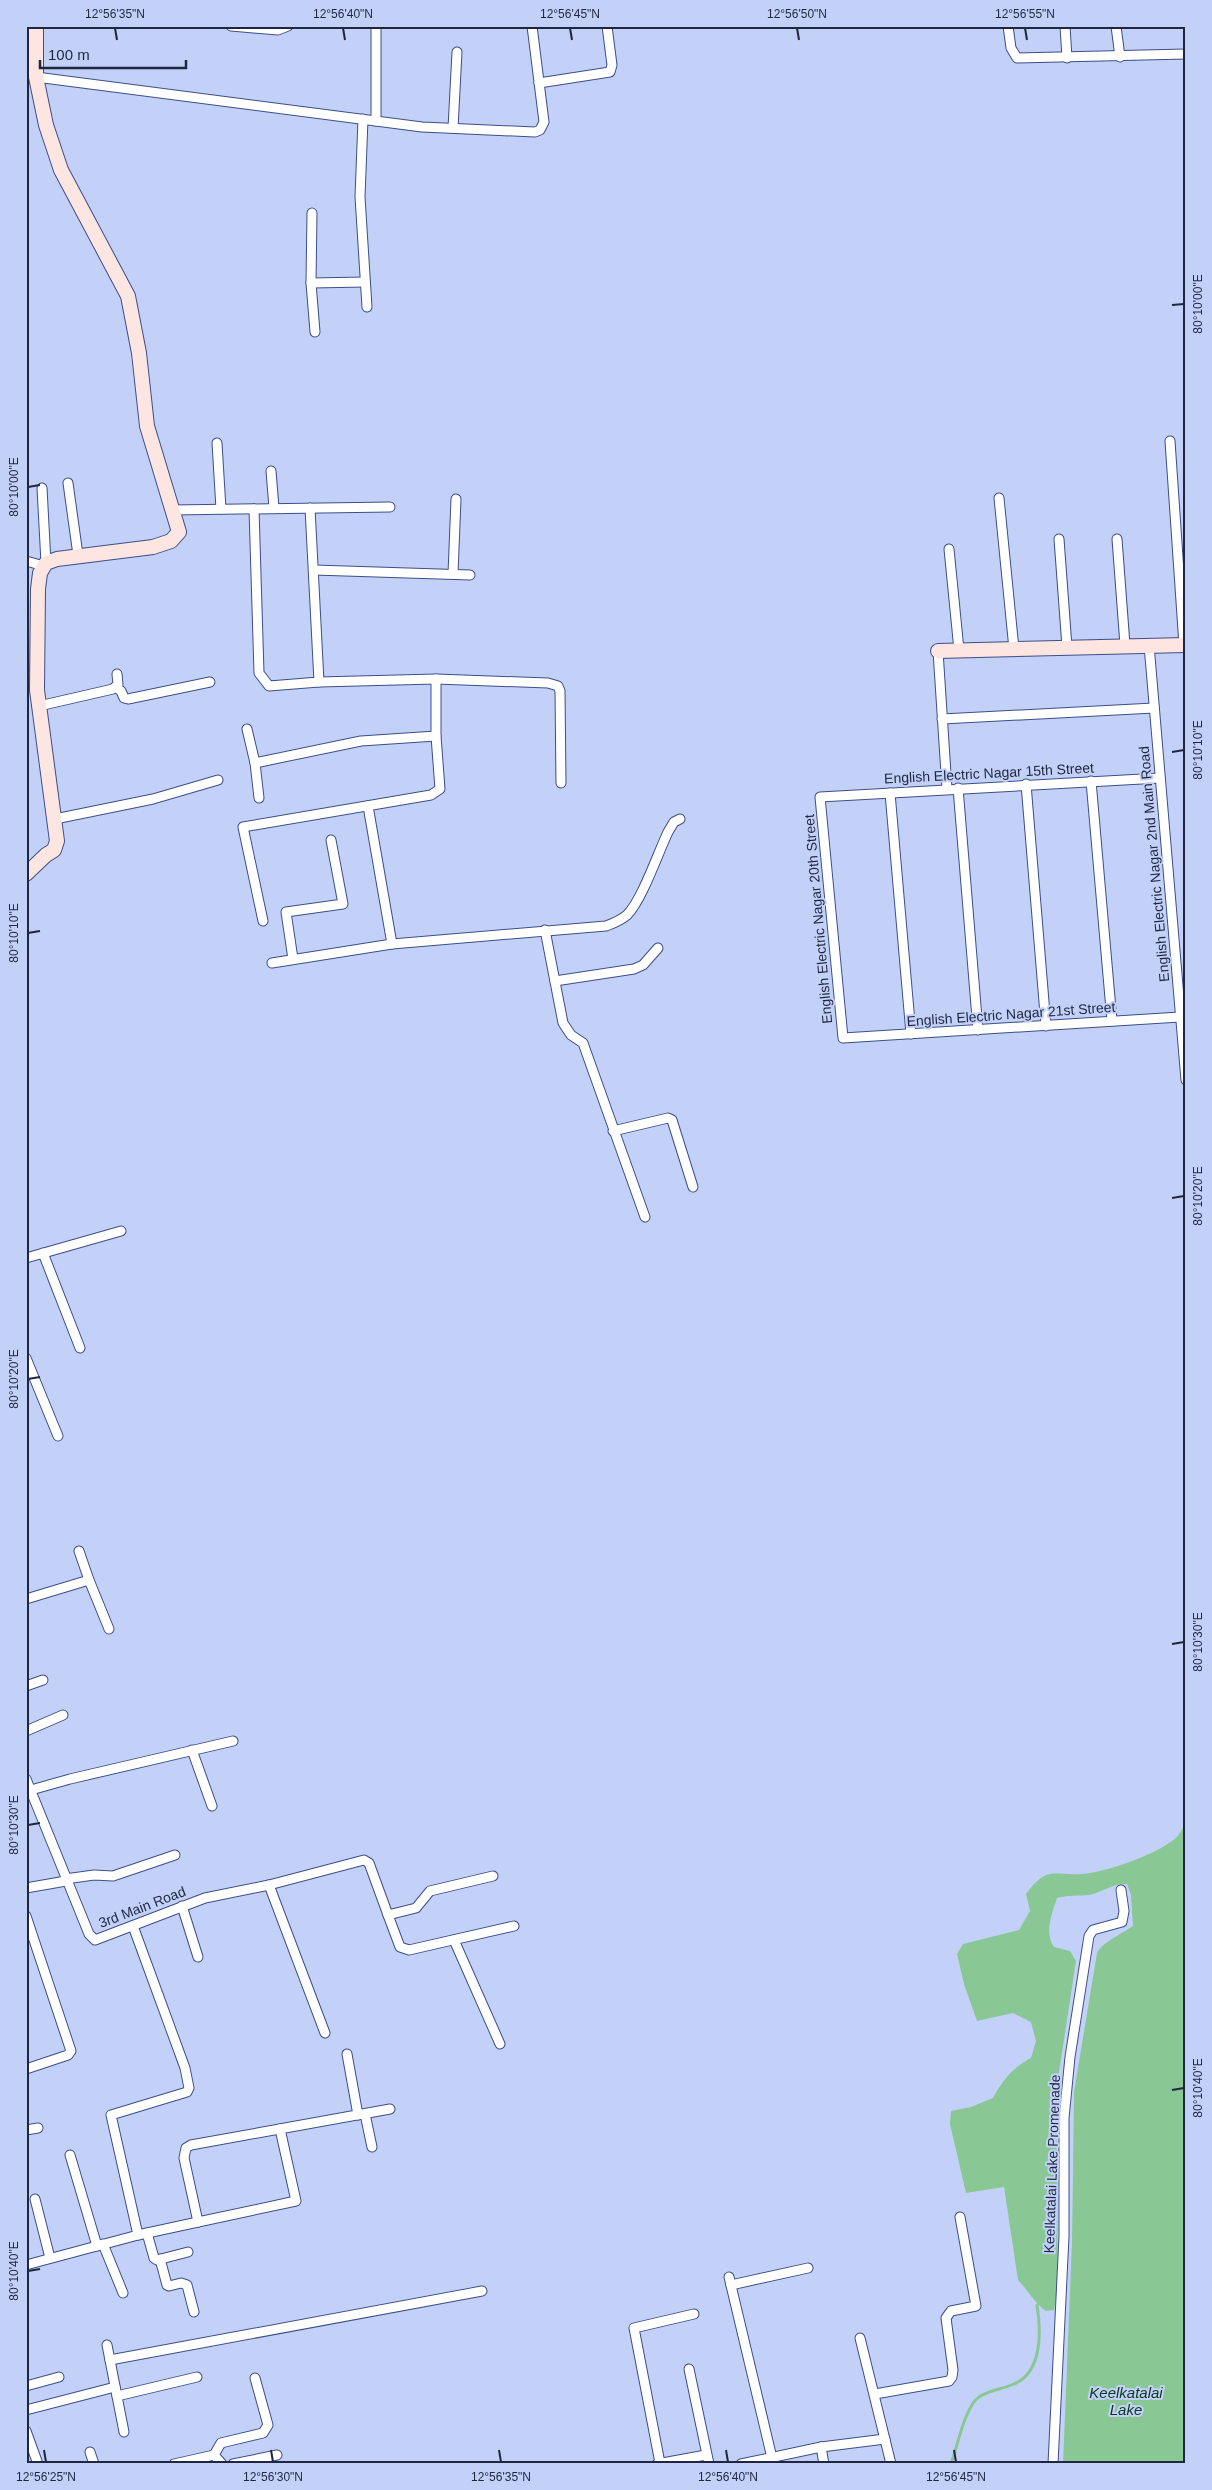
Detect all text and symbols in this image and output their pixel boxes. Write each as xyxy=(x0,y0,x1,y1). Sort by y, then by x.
text: 12°56'35"N xyxy=(85,7,145,21)
text: 12°56'40"N xyxy=(313,7,373,21)
text: 12°56'45"N xyxy=(540,7,600,21)
text: 12°56'50"N xyxy=(767,7,827,21)
text: 12°56'55"N xyxy=(995,7,1055,21)
scale bar xyxy=(40,38,186,70)
text: 100 m xyxy=(48,46,90,63)
text: 80°10'00"E xyxy=(1191,274,1205,334)
text: 80°10'00"E xyxy=(7,457,21,517)
text: 80°10'10"E xyxy=(1191,720,1205,780)
street label: English Electric Nagar 2nd Main Road xyxy=(1136,745,1172,983)
street label: English Electric Nagar 15th Street xyxy=(884,760,1094,786)
street label: English Electric Nagar 20th Street xyxy=(801,814,835,1024)
text: 80°10'10"E xyxy=(7,903,21,963)
street label: English Electric Nagar 21st Street xyxy=(906,999,1116,1029)
text: 80°10'20"E xyxy=(1191,1166,1205,1226)
text: 80°10'20"E xyxy=(7,1349,21,1409)
text: 80°10'30"E xyxy=(1191,1612,1205,1672)
text: 80°10'30"E xyxy=(7,1795,21,1855)
street label: 3rd Main Road xyxy=(96,1883,188,1931)
text: 80°10'40"E xyxy=(1191,2058,1205,2118)
street label: Keelkatalai Lake Promenade xyxy=(1041,2074,1063,2254)
text: 80°10'40"E xyxy=(7,2241,21,2301)
water label: Keelkatalai Lake xyxy=(1089,2384,1163,2418)
text: 12°56'25"N xyxy=(16,2470,76,2484)
text: 12°56'30"N xyxy=(243,2470,303,2484)
text: 12°56'35"N xyxy=(471,2470,531,2484)
text: 12°56'40"N xyxy=(698,2470,758,2484)
text: 12°56'45"N xyxy=(926,2470,986,2484)

